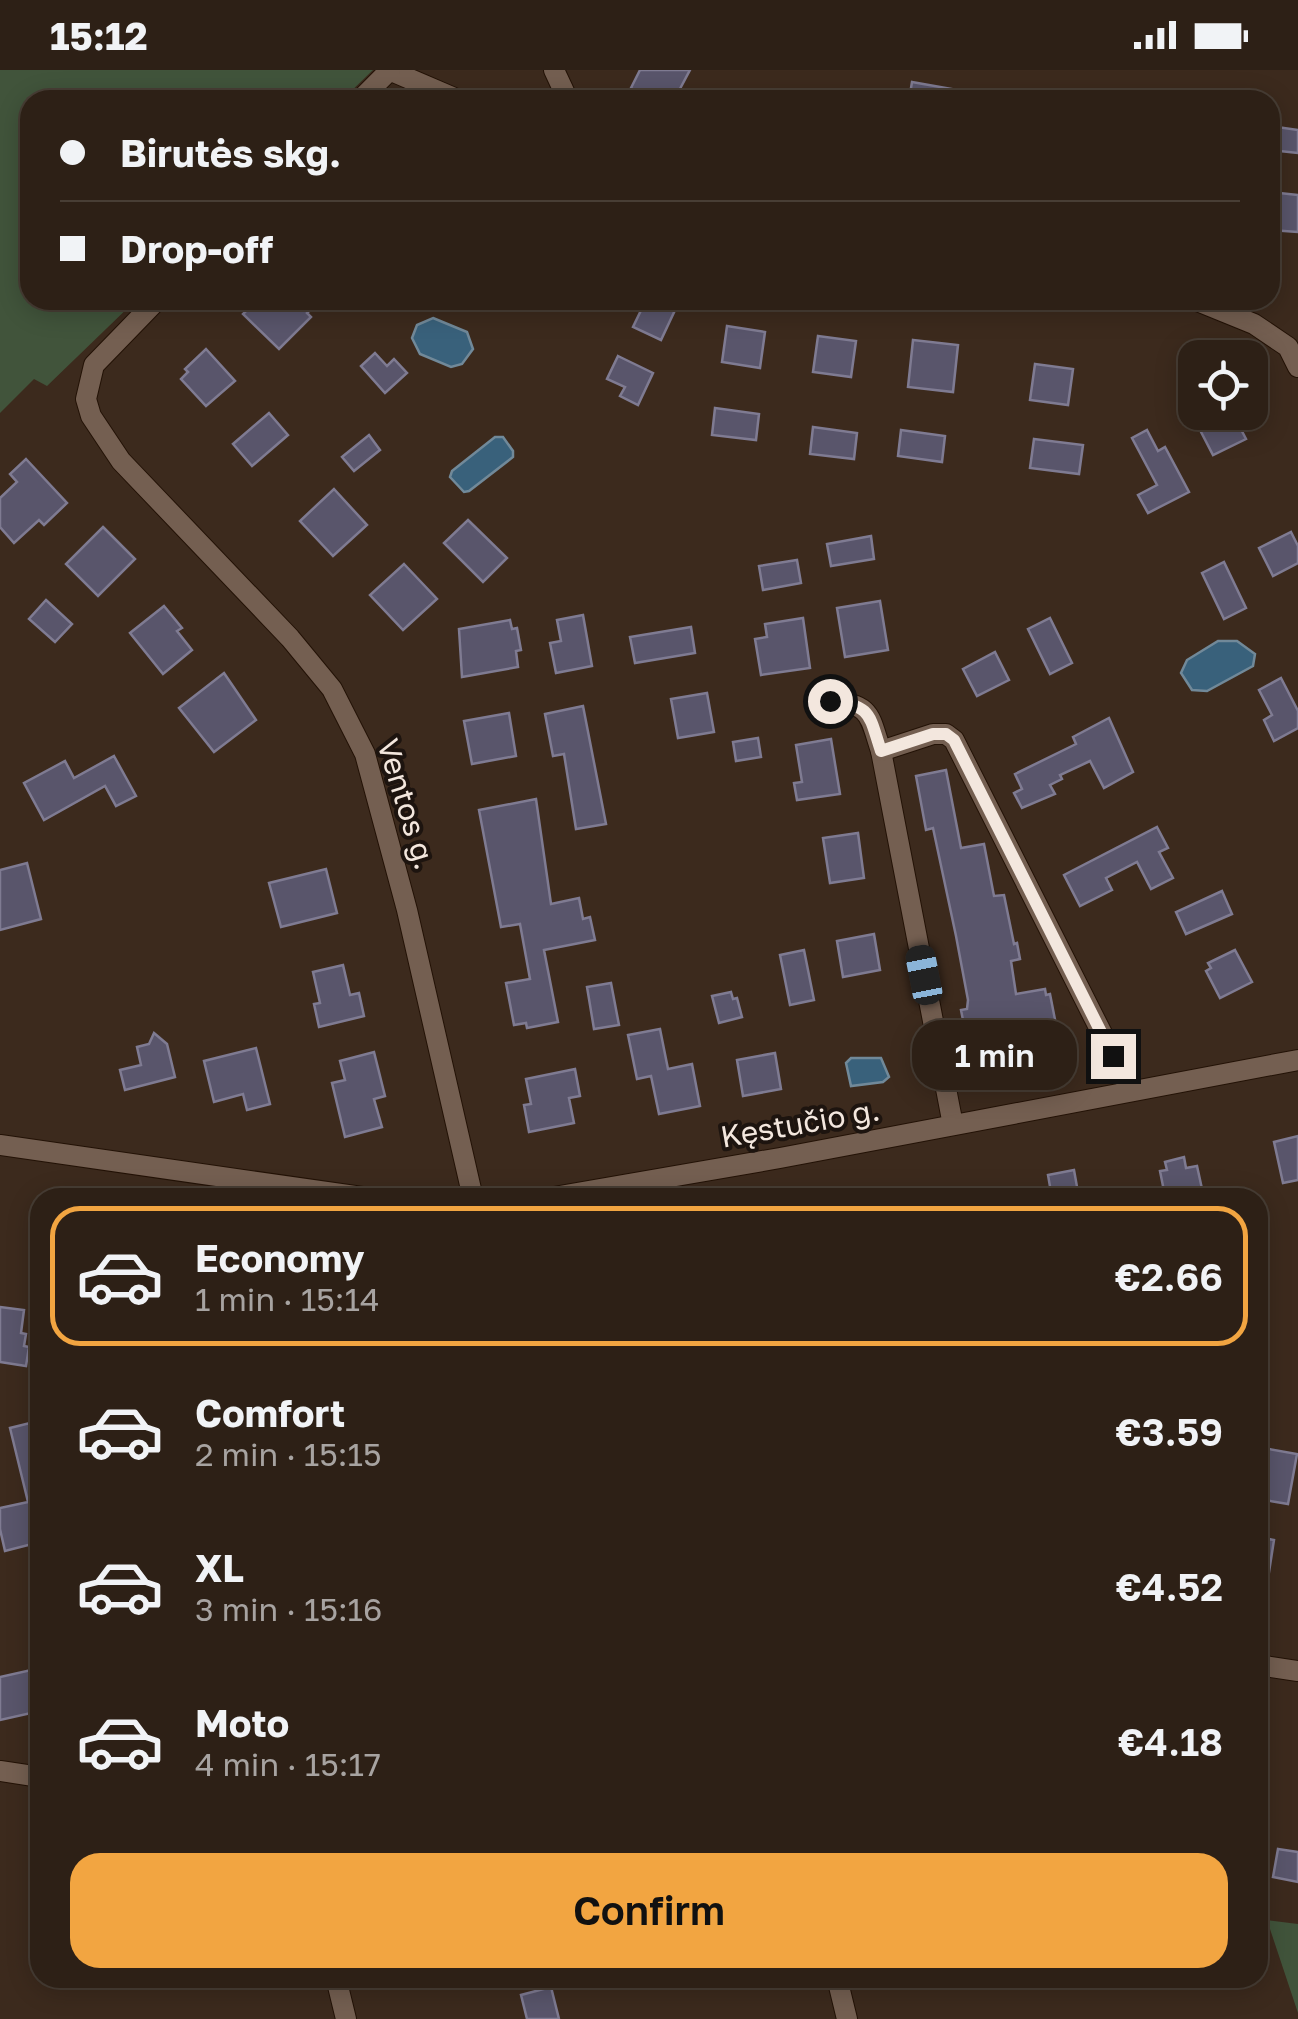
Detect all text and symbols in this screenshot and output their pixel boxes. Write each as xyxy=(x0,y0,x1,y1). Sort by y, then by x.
text: 15:12 xyxy=(50,13,148,58)
text: Birutės skg. xyxy=(120,130,341,175)
text: Drop-off xyxy=(120,226,273,271)
map controls xyxy=(1178,340,1268,430)
button: locate xyxy=(1178,340,1268,430)
route start xyxy=(808,679,853,724)
street label: Ventos g. xyxy=(370,734,444,874)
car xyxy=(904,943,944,1007)
callout: 1 min xyxy=(913,1021,1078,1091)
route end xyxy=(1091,1034,1136,1079)
text: 1 min xyxy=(954,1036,1035,1074)
street label: Kęstučio g. xyxy=(718,1091,882,1155)
icon: car xyxy=(75,1231,165,1321)
text: Economy xyxy=(195,1235,364,1280)
text: €2.66 xyxy=(1115,1254,1223,1299)
text: 1 min · 15:14 xyxy=(195,1280,379,1318)
icon: car xyxy=(75,1386,165,1476)
text: Comfort xyxy=(195,1390,345,1435)
text: €3.59 xyxy=(1116,1409,1223,1454)
text: 2 min · 15:15 xyxy=(195,1435,382,1473)
icon: car xyxy=(75,1541,165,1631)
text: XL xyxy=(195,1545,244,1590)
text: €4.52 xyxy=(1116,1564,1223,1609)
text: 3 min · 15:16 xyxy=(195,1590,382,1628)
icon: car xyxy=(75,1696,165,1786)
text: Moto xyxy=(195,1700,289,1745)
text: €4.18 xyxy=(1118,1719,1223,1764)
text: 4 min · 15:17 xyxy=(195,1745,381,1783)
button: Confirm xyxy=(70,1853,1228,1968)

